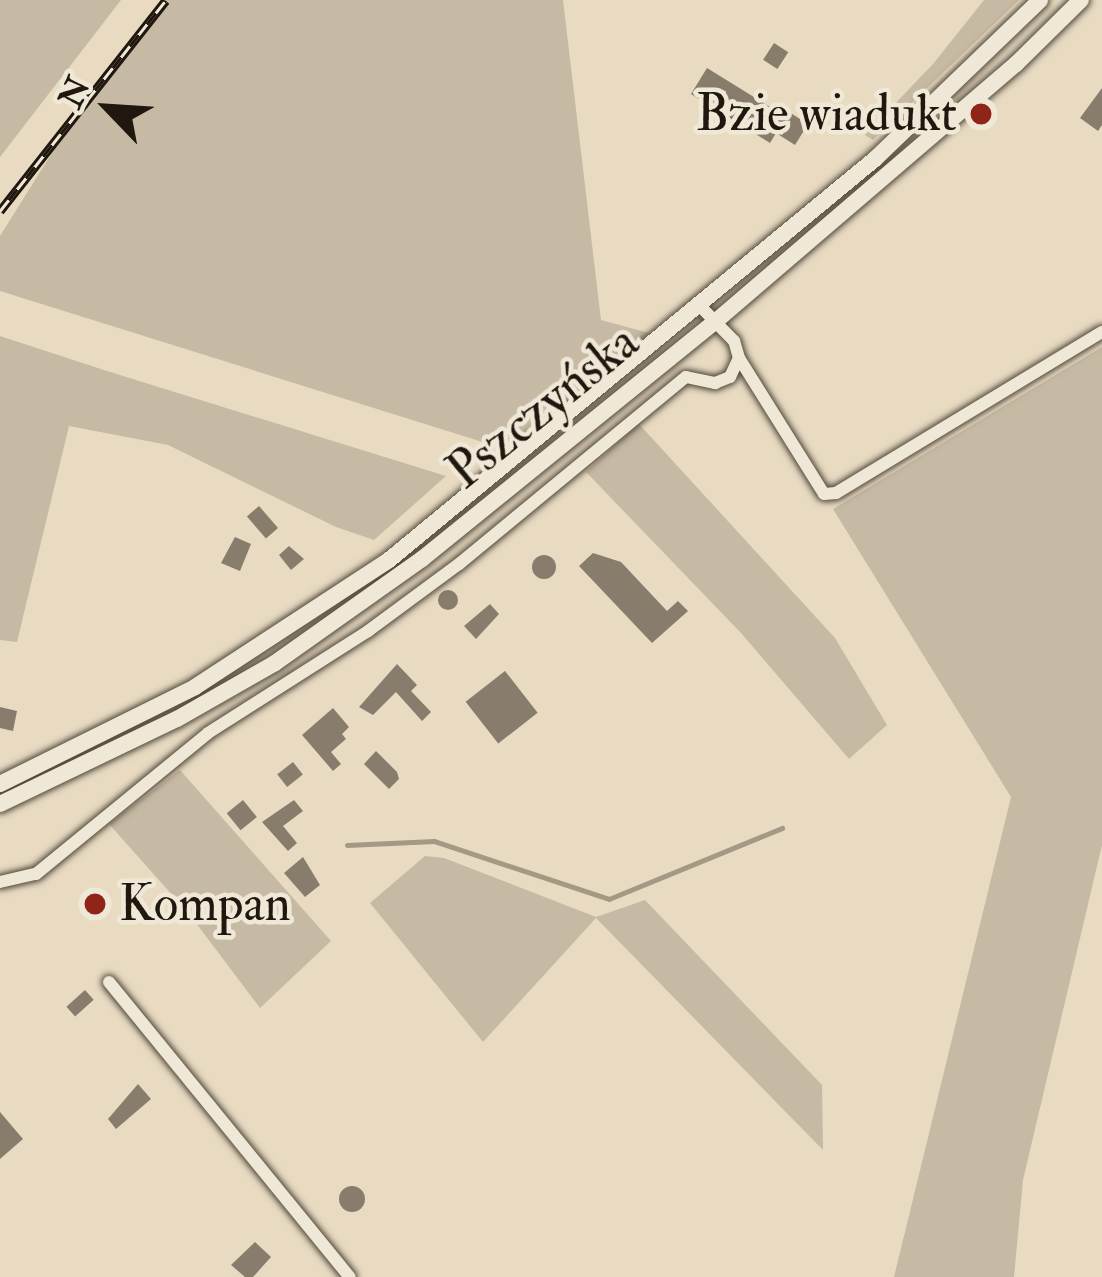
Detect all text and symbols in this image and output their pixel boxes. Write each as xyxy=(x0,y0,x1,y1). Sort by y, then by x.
north arrow xyxy=(48,48,168,168)
text: N xyxy=(50,71,100,115)
place label: Bzie wiadukt xyxy=(696,83,957,145)
marker: Bzie wiadukt xyxy=(968,101,994,127)
street label: Pszczyńska xyxy=(435,312,651,502)
place label: Kompan xyxy=(119,873,291,935)
marker: Kompan xyxy=(82,891,108,917)

